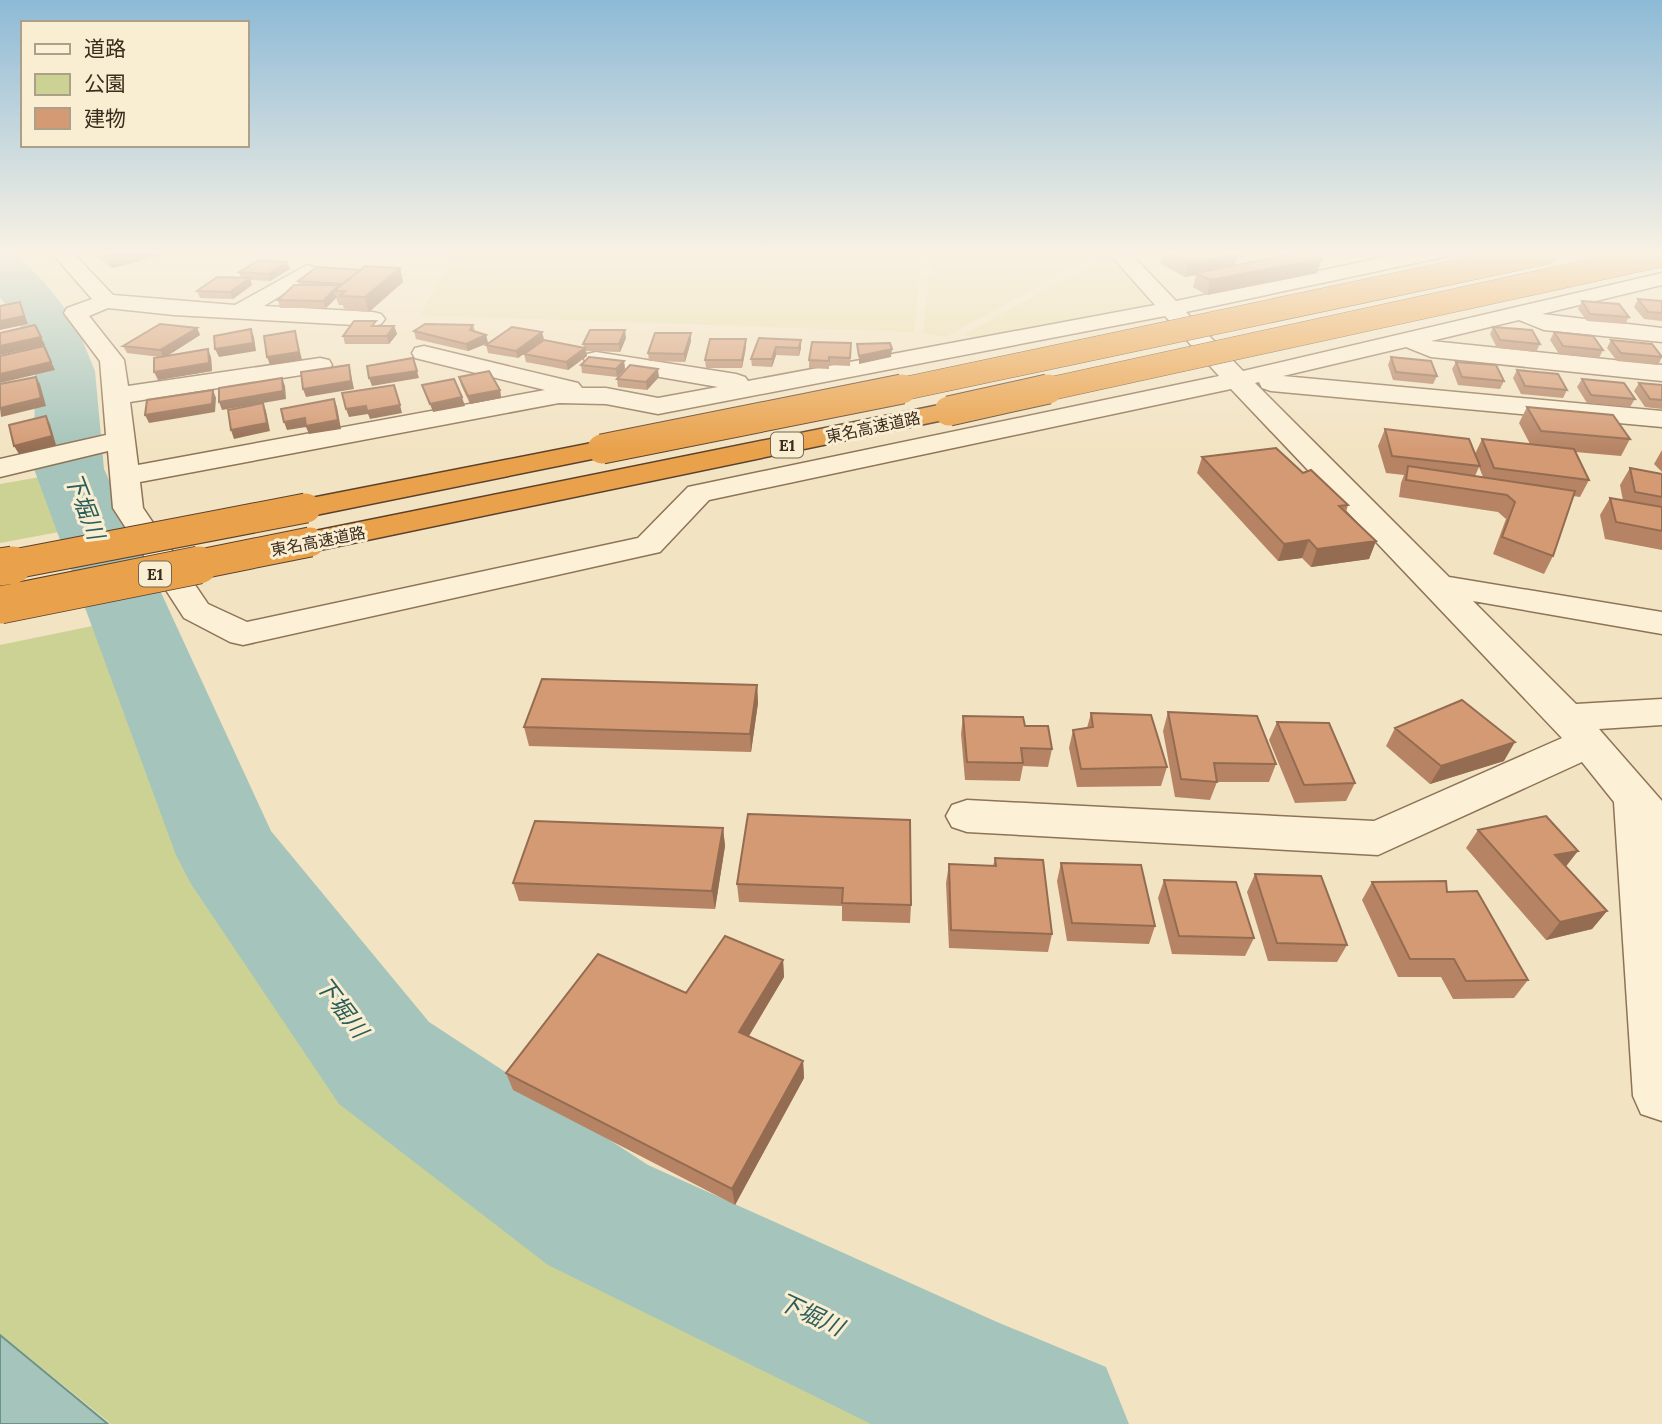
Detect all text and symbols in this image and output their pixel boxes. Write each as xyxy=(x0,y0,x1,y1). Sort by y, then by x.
legend xyxy=(21,21,248,147)
text: 道路 xyxy=(84,35,126,62)
text: 公園 xyxy=(84,70,126,97)
text: 建物 xyxy=(84,105,126,132)
street label: 東名高速道路 xyxy=(824,407,922,447)
road number: E1 xyxy=(771,432,803,458)
water label: 下堀川 xyxy=(59,469,112,546)
street label: 東名高速道路 xyxy=(269,522,367,560)
road number: E1 xyxy=(139,562,171,586)
water label: 下堀川 xyxy=(310,971,376,1046)
water label: 下堀川 xyxy=(774,1286,851,1343)

